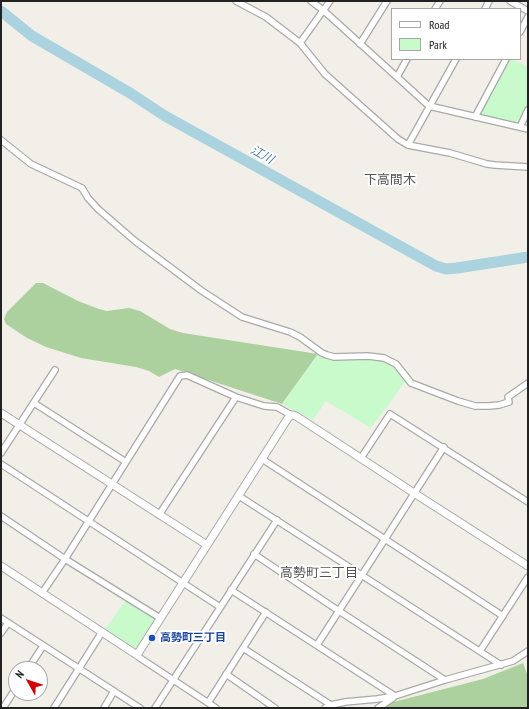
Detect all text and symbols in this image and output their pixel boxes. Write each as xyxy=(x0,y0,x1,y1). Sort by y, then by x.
legend xyxy=(391,8,521,60)
text: Road xyxy=(429,17,449,32)
text: Park xyxy=(429,37,447,52)
water label: 江川 xyxy=(248,143,276,167)
district label: 下高間木 xyxy=(364,172,416,188)
district label: 高勢町三丁目 xyxy=(280,565,358,581)
place label: 高勢町三丁目 xyxy=(160,631,226,645)
marker: 高勢町三丁目 xyxy=(147,633,157,643)
north arrow xyxy=(8,661,48,701)
text: N xyxy=(12,667,27,681)

